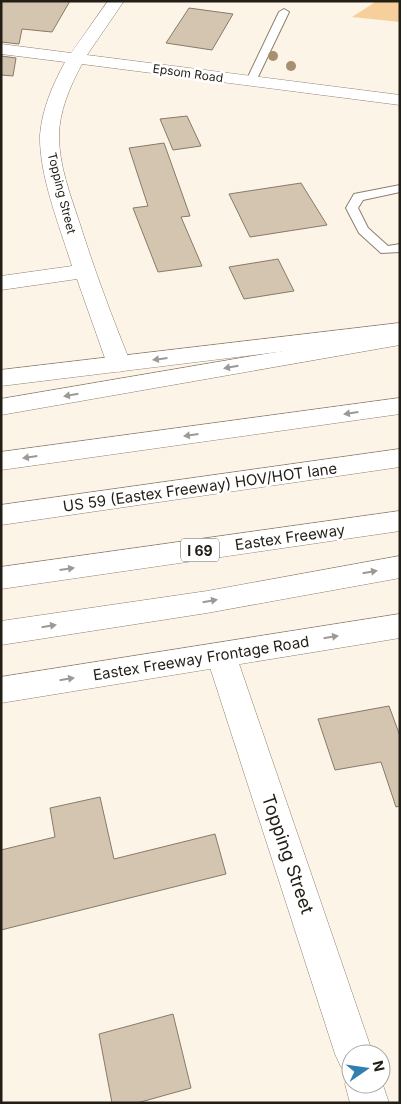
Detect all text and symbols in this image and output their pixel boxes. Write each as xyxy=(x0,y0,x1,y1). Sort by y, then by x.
street label: Epsom Road xyxy=(152,61,224,85)
street label: Topping Street xyxy=(45,151,79,235)
one-way arrow xyxy=(152,355,168,363)
one-way arrow xyxy=(223,364,239,372)
one-way arrow xyxy=(63,391,79,399)
one-way arrow xyxy=(343,409,359,417)
one-way arrow xyxy=(182,432,198,440)
one-way arrow xyxy=(21,453,37,461)
street label: US 59 (Eastex Freeway) HOV/HOT lane xyxy=(62,458,338,516)
street label: Eastex Freeway xyxy=(234,520,347,554)
road number: I 69 xyxy=(181,538,219,562)
one-way arrow xyxy=(59,565,75,573)
one-way arrow xyxy=(362,568,378,576)
one-way arrow xyxy=(202,597,218,605)
one-way arrow xyxy=(42,622,58,630)
street label: Eastex Freeway Frontage Road xyxy=(92,632,310,684)
one-way arrow xyxy=(323,633,339,641)
one-way arrow xyxy=(59,675,75,683)
street label: Topping Street xyxy=(258,792,318,917)
north arrow xyxy=(341,1044,391,1094)
text: N xyxy=(370,1059,389,1073)

